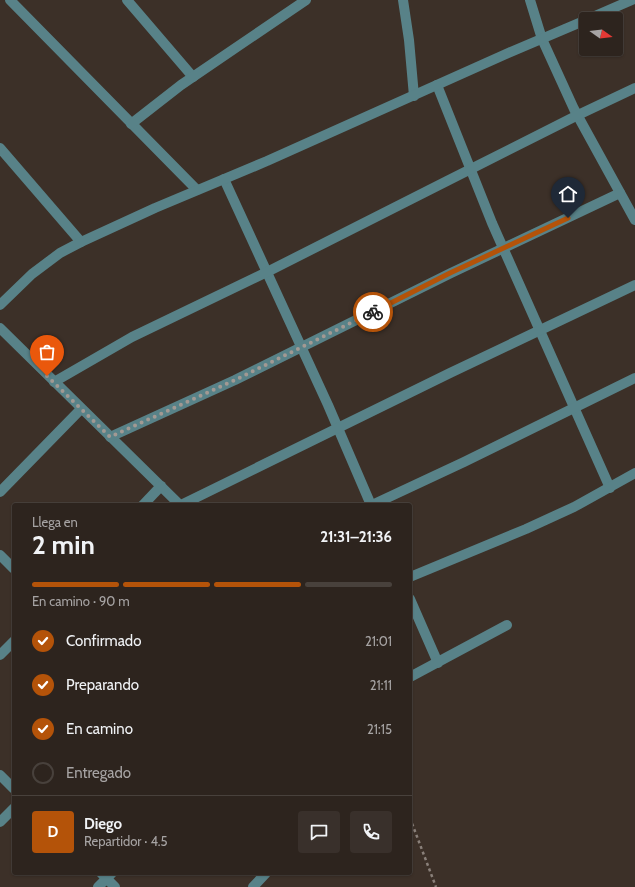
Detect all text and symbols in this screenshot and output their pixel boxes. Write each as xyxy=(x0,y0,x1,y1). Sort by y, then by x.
north arrow xyxy=(579,12,623,56)
map controls xyxy=(579,12,623,56)
pin xyxy=(551,177,585,218)
icon: home xyxy=(557,183,579,205)
courier xyxy=(353,292,393,332)
icon: bike xyxy=(362,301,384,323)
pin xyxy=(30,335,64,376)
icon: bag xyxy=(36,341,58,363)
text: Llega en xyxy=(32,514,78,530)
text: 21:31–21:36 xyxy=(320,528,392,546)
text: 2 min xyxy=(32,529,95,561)
text: En camino · 90 m xyxy=(32,593,130,609)
icon: check xyxy=(32,630,54,652)
text: Confirmado xyxy=(66,632,141,650)
text: 21:01 xyxy=(365,633,392,649)
icon: check xyxy=(32,674,54,696)
text: Preparando xyxy=(66,676,139,694)
text: 21:11 xyxy=(370,677,392,693)
icon: check xyxy=(32,718,54,740)
text: En camino xyxy=(66,720,133,738)
text: 21:15 xyxy=(367,721,392,737)
text: Entregado xyxy=(66,764,131,782)
button: chat xyxy=(298,811,340,853)
button: phone xyxy=(350,811,392,853)
text: Diego xyxy=(84,815,122,833)
text: D xyxy=(48,823,58,841)
text: Repartidor · 4.5 xyxy=(84,833,167,849)

